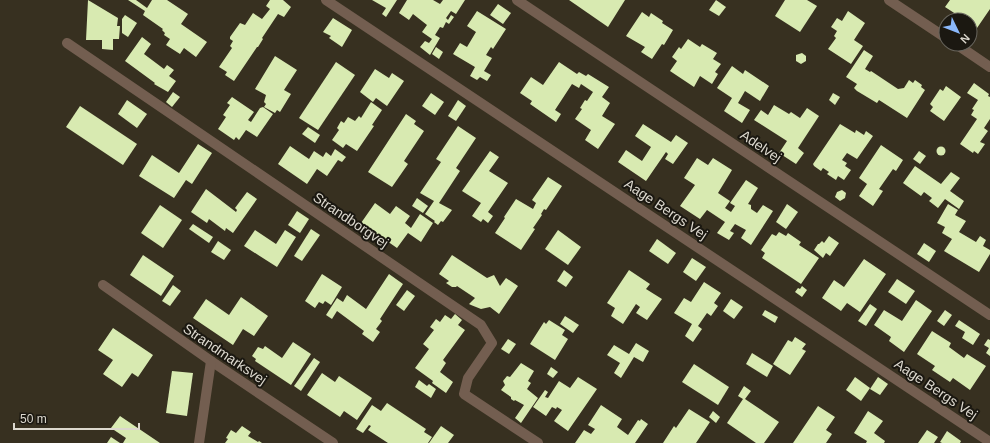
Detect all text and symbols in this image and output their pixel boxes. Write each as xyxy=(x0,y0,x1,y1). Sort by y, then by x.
north arrow xyxy=(938,12,978,52)
text: N xyxy=(958,32,972,46)
street label: Adelvej xyxy=(737,127,785,165)
street label: Aage Bergs Vej xyxy=(622,175,710,243)
street label: Strandborgvej xyxy=(310,189,392,251)
street label: Strandmarksvej xyxy=(180,320,270,388)
street label: Aage Bergs Vej xyxy=(892,355,980,423)
scale bar xyxy=(14,405,139,431)
text: 50 m xyxy=(20,412,47,426)

